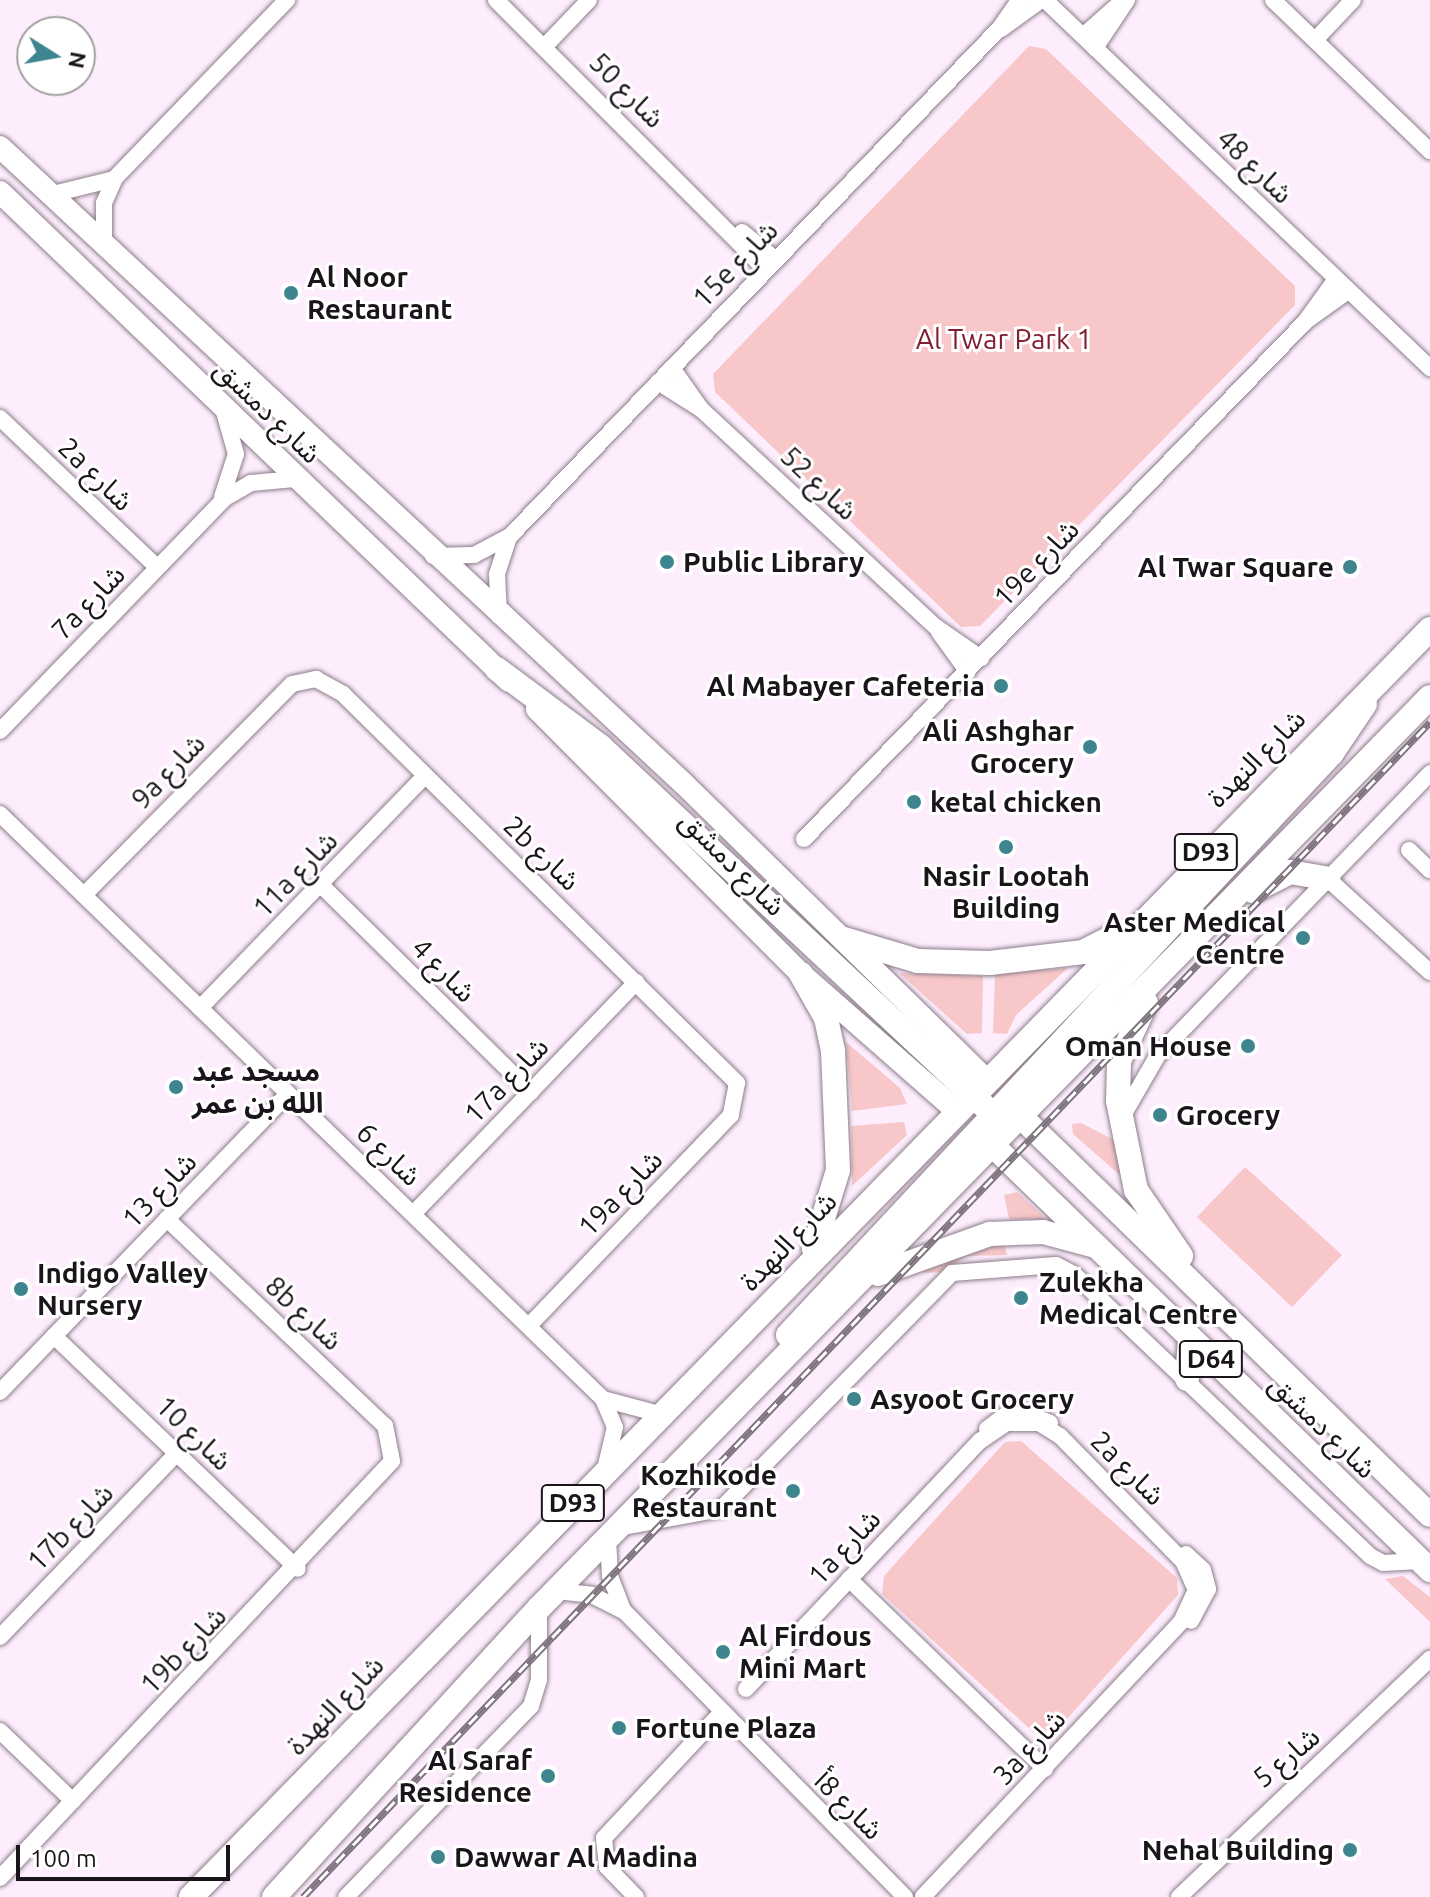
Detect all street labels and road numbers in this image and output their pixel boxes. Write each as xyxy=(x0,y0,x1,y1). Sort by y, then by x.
street label: شارع 50 xyxy=(582,45,672,135)
street label: شارع 48 xyxy=(1210,122,1300,210)
street label: 15e شارع xyxy=(685,213,785,315)
street label: شارع دمشق xyxy=(208,352,328,470)
street label: 2a شارع xyxy=(52,430,140,518)
street label: شارع 52 xyxy=(774,439,864,527)
street label: 19e شارع xyxy=(986,512,1086,614)
street label: 7a شارع xyxy=(44,558,132,646)
street label: شارع النهدة xyxy=(1200,702,1312,814)
street label: 9a شارع xyxy=(124,727,212,815)
street label: شارع دمشق xyxy=(673,803,793,923)
street label: 2b شارع xyxy=(497,809,587,897)
street label: 11a شارع xyxy=(246,824,344,924)
road number: D93 xyxy=(1172,830,1240,874)
street label: شارع 4 xyxy=(405,931,483,1009)
street label: 17a شارع xyxy=(457,1030,555,1130)
street label: شارع 6 xyxy=(350,1115,428,1193)
street label: 19a شارع xyxy=(571,1143,669,1243)
street label: شارع 13 xyxy=(115,1145,203,1235)
street label: شارع النهدة xyxy=(733,1184,843,1298)
street label: 8b شارع xyxy=(258,1269,350,1357)
road number: D64 xyxy=(1177,1337,1245,1381)
street label: شارع دمشق xyxy=(1263,1367,1383,1485)
street label: شارع 10 xyxy=(149,1389,239,1477)
street label: 2a شارع xyxy=(1084,1424,1172,1512)
street label: 17b شارع xyxy=(20,1476,120,1578)
road number: D93 xyxy=(539,1481,607,1525)
street label: 1a شارع xyxy=(801,1502,887,1592)
street label: 19b شارع xyxy=(133,1599,233,1701)
street label: شارع النهدة xyxy=(280,1648,390,1762)
street label: 3a شارع xyxy=(986,1702,1072,1792)
street label: شارع 5 xyxy=(1246,1719,1326,1795)
street label: شارع 8أ xyxy=(808,1764,890,1846)

